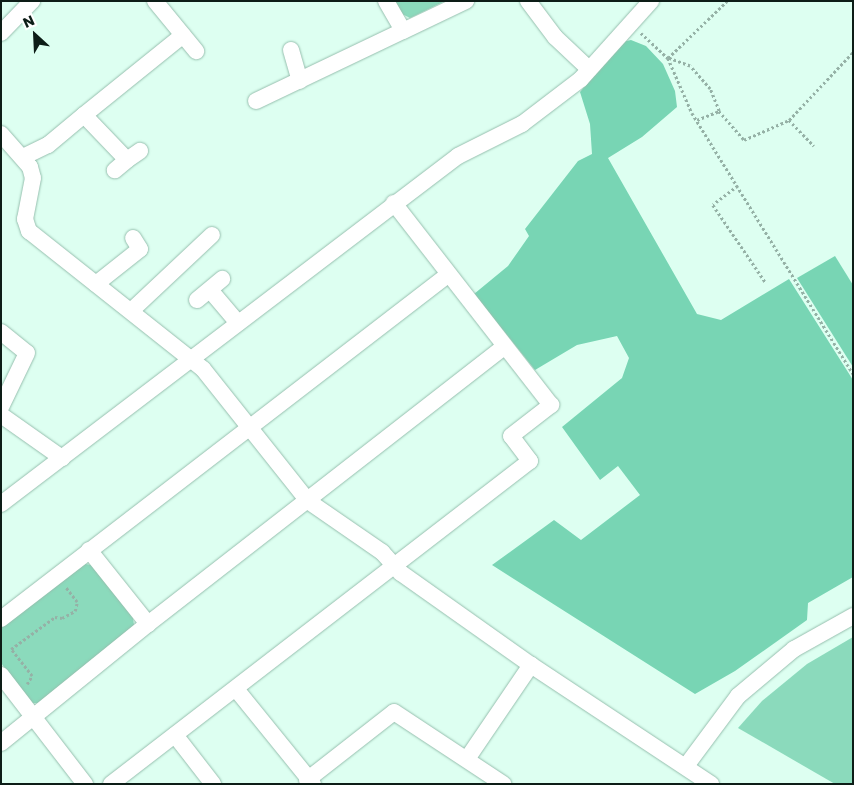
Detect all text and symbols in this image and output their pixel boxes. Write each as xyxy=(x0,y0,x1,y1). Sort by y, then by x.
north arrow xyxy=(10,10,60,60)
text: N xyxy=(20,10,38,33)

